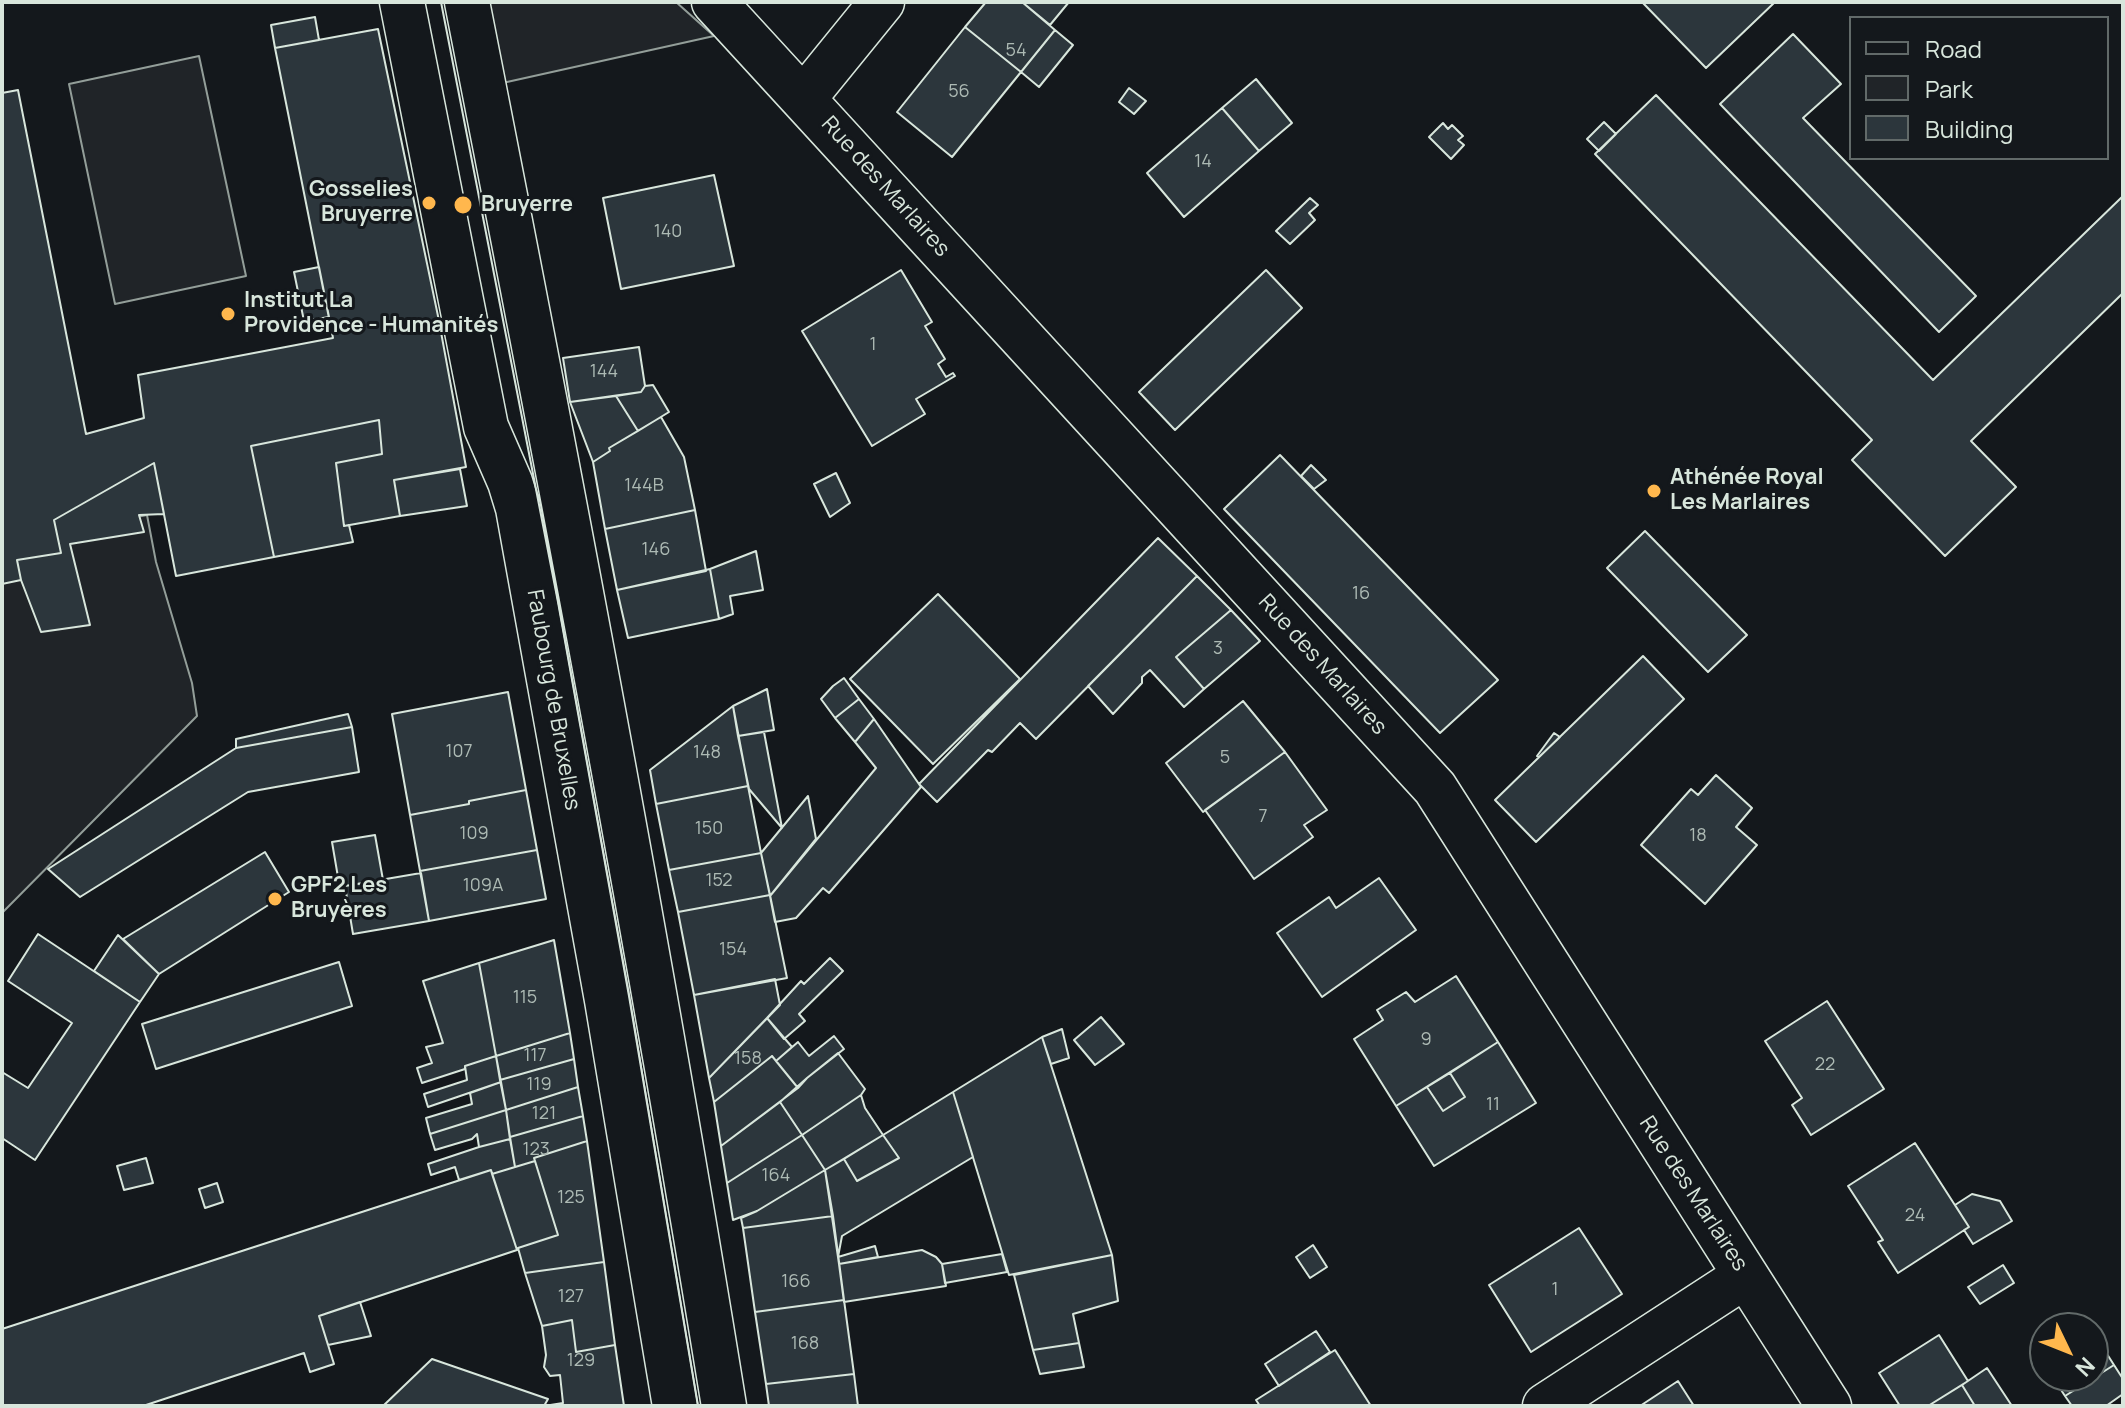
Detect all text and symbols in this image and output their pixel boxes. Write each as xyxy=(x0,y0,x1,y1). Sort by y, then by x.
legend xyxy=(1849,16,2109,160)
text: Road xyxy=(1925,32,1982,65)
house number: 54 xyxy=(1005,40,1027,62)
text: Park xyxy=(1925,72,1973,105)
house number: 56 xyxy=(948,81,970,103)
street label: Rue des Marlaires xyxy=(815,112,955,262)
text: Building xyxy=(1925,112,2013,145)
house number: 14 xyxy=(1194,151,1212,173)
place label: Gosselies Bruyerre xyxy=(309,177,413,228)
place label: Bruyerre xyxy=(481,192,573,218)
marker: Gosselies Bruyerre xyxy=(420,194,438,212)
marker: Bruyerre xyxy=(452,194,474,216)
house number: 140 xyxy=(654,221,682,243)
place label: Institut La Providence - Humanités xyxy=(244,288,498,340)
marker: Institut La Providence - Humanités xyxy=(219,305,237,323)
house number: 1 xyxy=(869,334,877,356)
house number: 144 xyxy=(590,361,618,383)
place label: Athénée Royal Les Marlaires xyxy=(1670,465,1824,516)
house number: 144B xyxy=(624,475,664,497)
marker: Athénée Royal Les Marlaires xyxy=(1645,482,1663,500)
house number: 146 xyxy=(642,539,670,561)
house number: 16 xyxy=(1352,583,1370,605)
street label: Faubourg de Bruxelles xyxy=(521,588,585,812)
street label: Rue des Marlaires xyxy=(1252,590,1392,740)
house number: 3 xyxy=(1213,638,1223,660)
house number: 107 xyxy=(445,741,473,763)
house number: 148 xyxy=(693,742,721,764)
house number: 5 xyxy=(1220,747,1230,769)
house number: 7 xyxy=(1258,806,1268,828)
house number: 150 xyxy=(695,818,723,840)
house number: 109 xyxy=(459,823,489,845)
house number: 18 xyxy=(1689,825,1707,847)
house number: 152 xyxy=(705,870,733,892)
place label: GPF2 Les Bruyères xyxy=(291,873,387,924)
house number: 109A xyxy=(463,875,503,897)
marker: GPF2 Les Bruyères xyxy=(266,890,284,908)
house number: 154 xyxy=(719,939,747,961)
house number: 115 xyxy=(513,987,537,1009)
house number: 9 xyxy=(1420,1029,1432,1051)
house number: 117 xyxy=(523,1045,547,1067)
house number: 158 xyxy=(734,1048,762,1070)
house number: 22 xyxy=(1815,1054,1835,1076)
house number: 119 xyxy=(526,1074,552,1096)
house number: 11 xyxy=(1486,1094,1500,1116)
house number: 121 xyxy=(532,1103,556,1125)
street label: Rue des Marlaires xyxy=(1633,1112,1753,1276)
house number: 123 xyxy=(522,1139,550,1161)
house number: 164 xyxy=(762,1165,790,1187)
house number: 125 xyxy=(557,1187,585,1209)
house number: 24 xyxy=(1905,1205,1925,1227)
house number: 166 xyxy=(781,1271,811,1293)
house number: 1 xyxy=(1551,1279,1559,1301)
house number: 127 xyxy=(558,1286,584,1308)
north arrow xyxy=(2029,1312,2109,1392)
house number: 168 xyxy=(791,1333,819,1355)
house number: 129 xyxy=(567,1350,595,1372)
text: N xyxy=(2069,1351,2101,1383)

